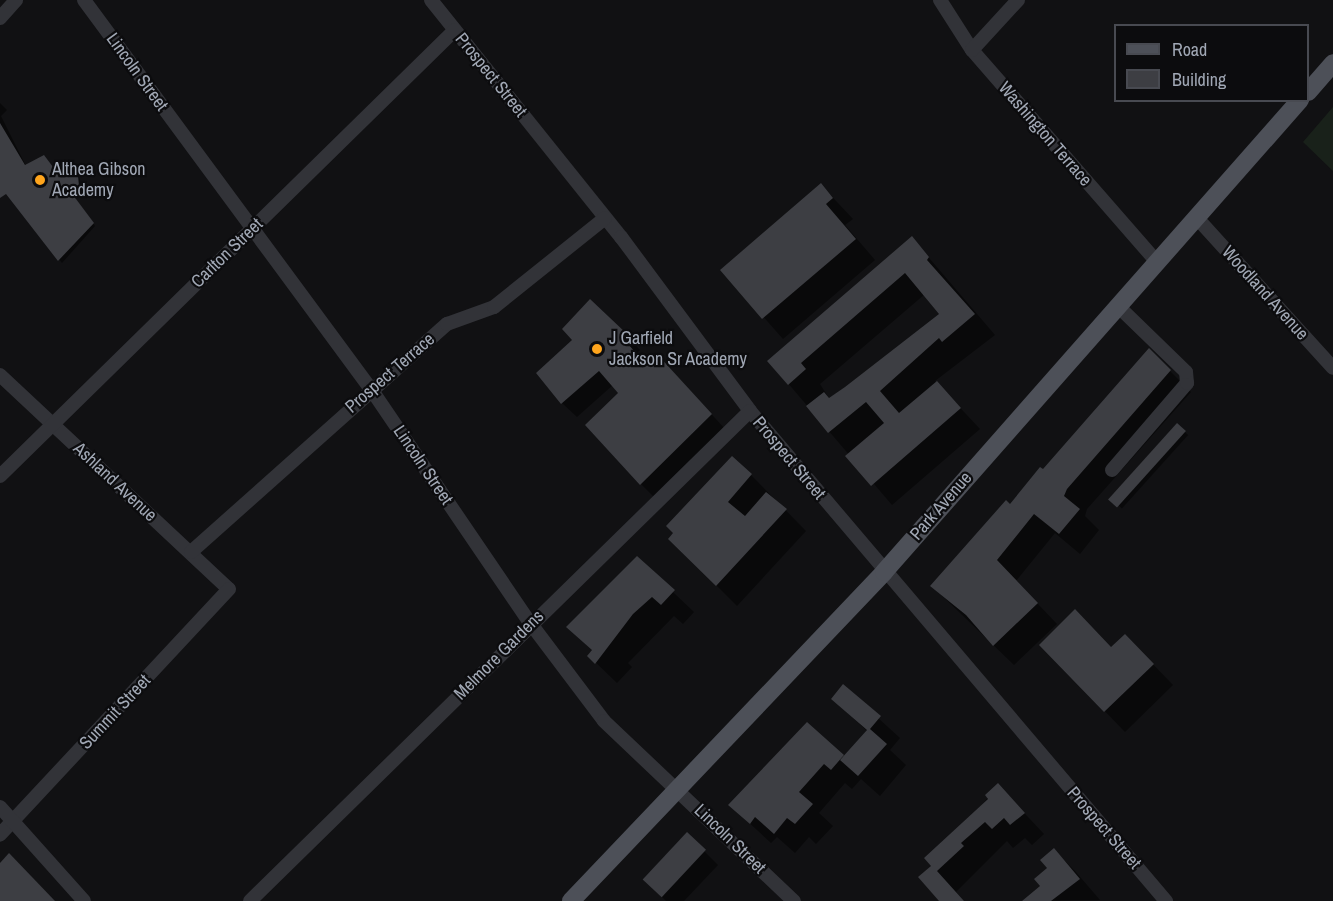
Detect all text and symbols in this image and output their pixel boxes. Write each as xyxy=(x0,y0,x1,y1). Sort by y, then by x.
legend xyxy=(1114,24,1309,102)
street label: Lincoln Street xyxy=(101,29,173,115)
street label: Prospect Street xyxy=(451,29,531,121)
text: Road xyxy=(1172,37,1207,62)
text: Building xyxy=(1172,67,1226,92)
street label: Washington Terrace xyxy=(994,77,1096,191)
place label: Althea Gibson Academy xyxy=(52,159,146,201)
marker: Althea Gibson Academy xyxy=(33,173,47,187)
street label: Carlton Street xyxy=(187,214,267,292)
street label: Woodland Avenue xyxy=(1217,241,1313,345)
street label: Prospect Terrace xyxy=(341,328,439,418)
place label: J Garfield Jackson Sr Academy xyxy=(609,328,748,370)
marker: J Garfield Jackson Sr Academy xyxy=(590,342,604,356)
street label: Prospect Street xyxy=(748,412,830,504)
street label: Lincoln Street xyxy=(389,421,457,509)
street label: Ashland Avenue xyxy=(68,438,162,526)
street label: Park Avenue xyxy=(905,467,977,545)
street label: Melmore Gardens xyxy=(450,606,548,704)
street label: Summit Street xyxy=(75,670,155,754)
street label: Prospect Street xyxy=(1062,783,1146,873)
street label: Lincoln Street xyxy=(690,800,770,878)

